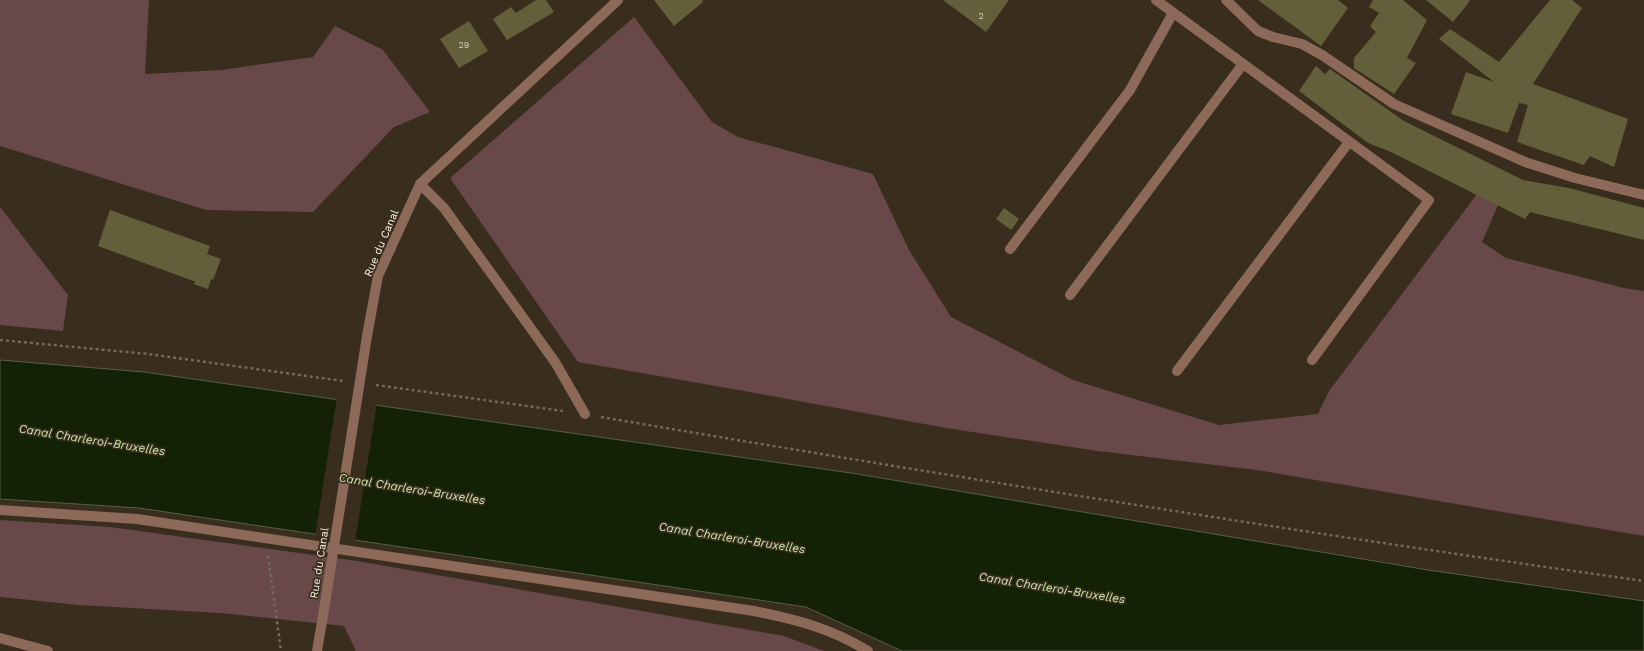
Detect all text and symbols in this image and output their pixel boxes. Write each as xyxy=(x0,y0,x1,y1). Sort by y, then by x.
house number: 2 xyxy=(978,11,984,21)
house number: 29 xyxy=(459,40,469,50)
street label: Rue du Canal xyxy=(361,207,402,279)
water label: Canal Charleroi-Bruxelles xyxy=(18,421,166,459)
water label: Canal Charleroi-Bruxelles xyxy=(338,470,486,508)
water label: Canal Charleroi-Bruxelles xyxy=(658,519,806,557)
street label: Rue du Canal xyxy=(307,526,332,599)
water label: Canal Charleroi-Bruxelles xyxy=(978,569,1126,607)

